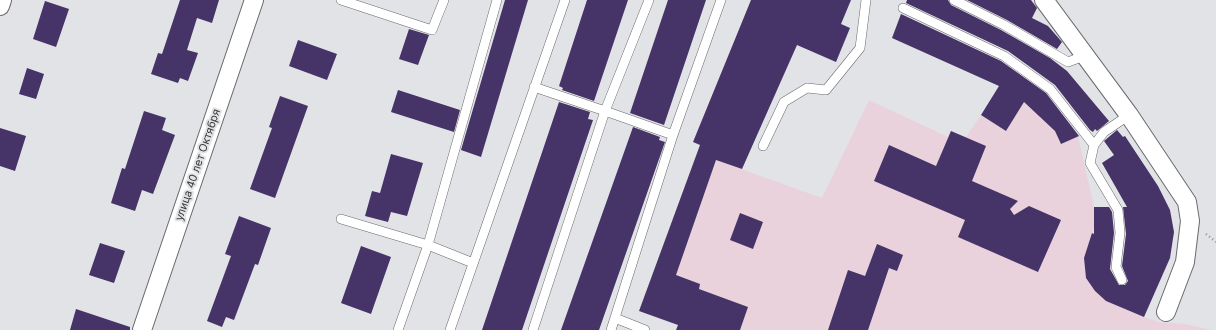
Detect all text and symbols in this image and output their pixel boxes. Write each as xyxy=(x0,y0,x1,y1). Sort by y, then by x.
street label: улица 40 лет Октября xyxy=(173,107,223,223)

